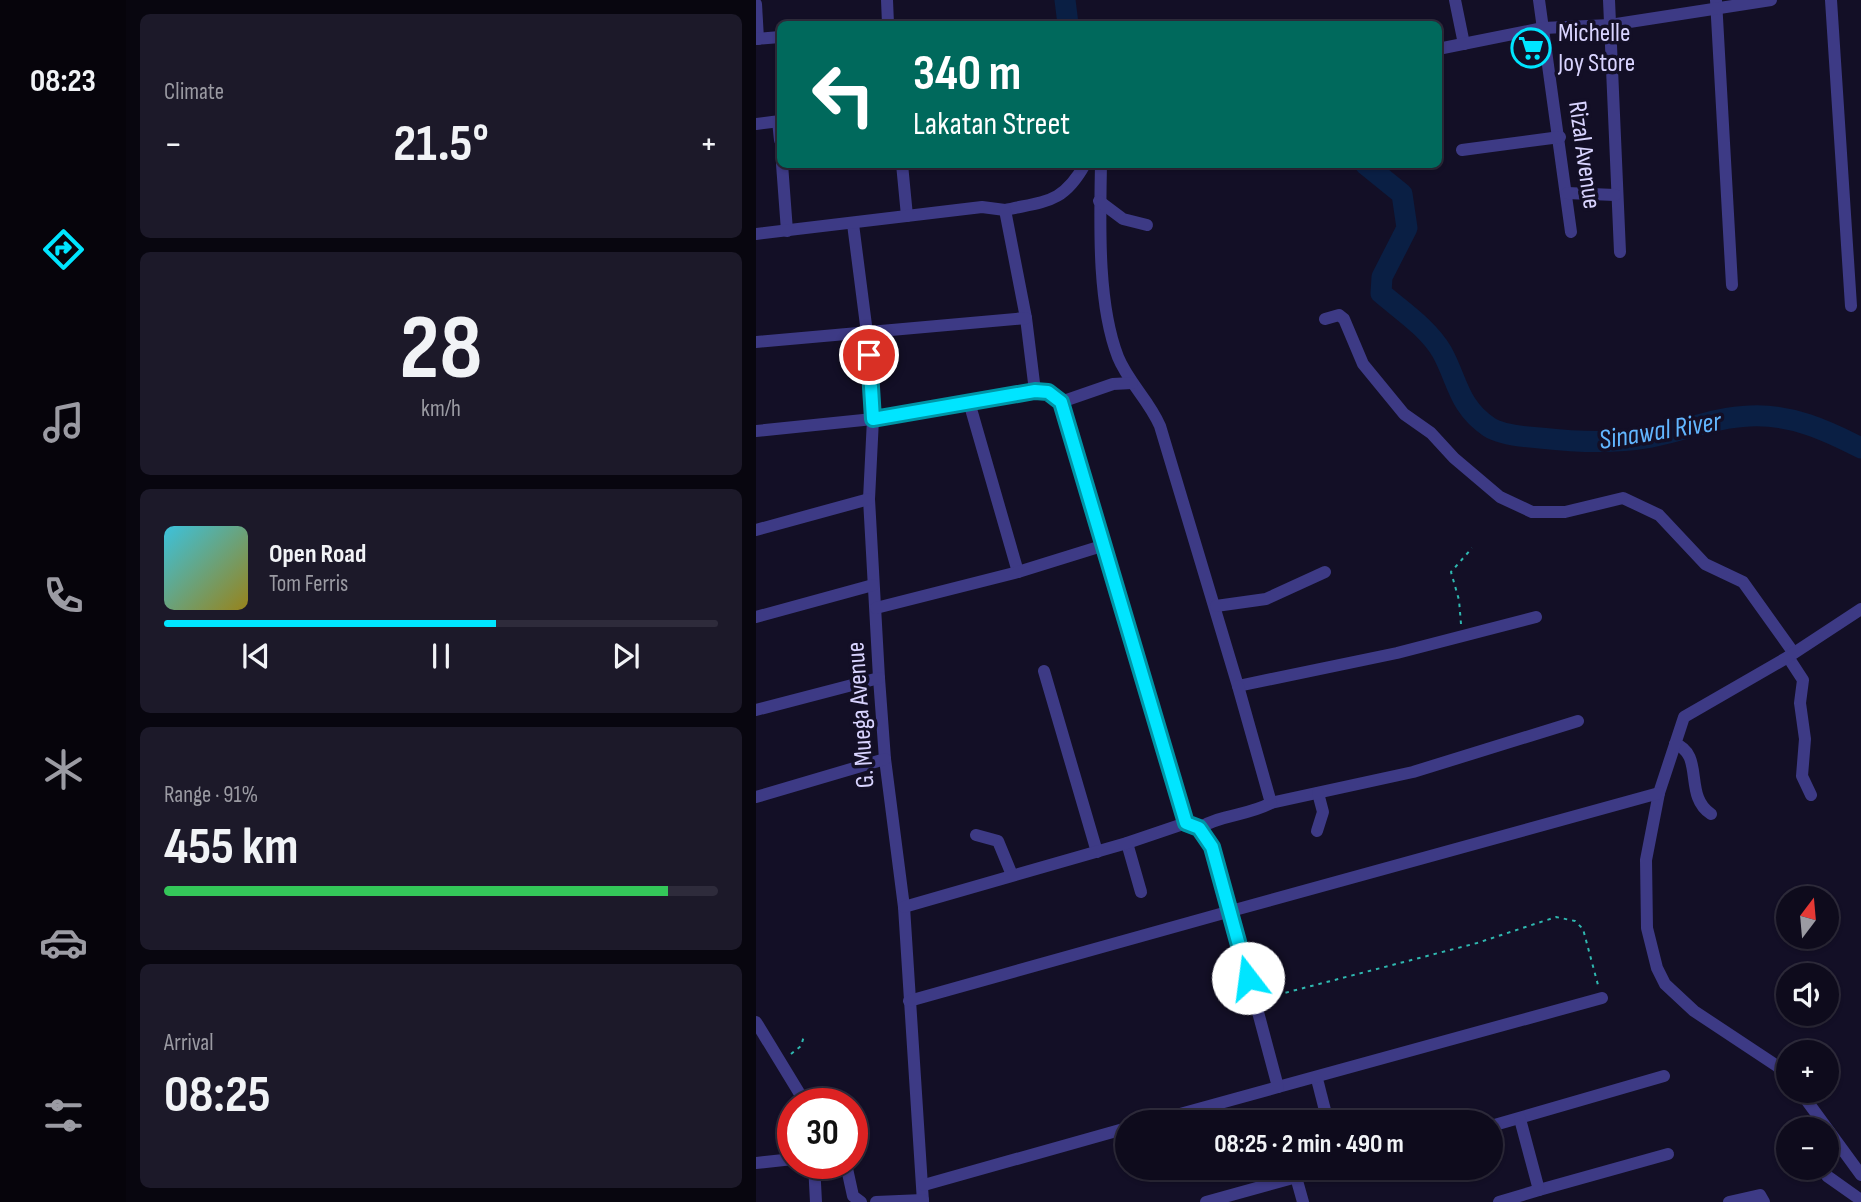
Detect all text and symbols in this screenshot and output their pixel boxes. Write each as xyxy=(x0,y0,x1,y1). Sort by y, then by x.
place label: Michelle Joy Store xyxy=(1557,18,1635,79)
supermarket icon: Michelle Joy Store xyxy=(1510,27,1552,69)
text: 340 m xyxy=(913,45,1021,104)
icon: left xyxy=(798,49,889,140)
text: 08:23 xyxy=(30,62,96,101)
text: Climate xyxy=(164,78,224,106)
street label: Rizal Avenue xyxy=(1561,99,1607,211)
text: Lakatan Street xyxy=(913,105,1070,144)
text: 21.5° xyxy=(393,113,489,176)
text: − xyxy=(164,122,183,167)
text: + xyxy=(699,122,718,167)
icon: directions xyxy=(39,225,88,274)
text: 28 xyxy=(400,295,482,404)
pin xyxy=(839,325,899,385)
icon: arrive xyxy=(850,336,888,374)
text: km/h xyxy=(421,395,461,423)
icon: music xyxy=(39,398,88,447)
water label: Sinawal River xyxy=(1597,405,1724,457)
text: Open Road xyxy=(269,539,366,570)
text: Tom Ferris xyxy=(269,570,348,598)
icon: phone xyxy=(39,571,88,620)
icon: previous xyxy=(237,637,275,675)
icon: pause xyxy=(422,637,460,675)
icon: next xyxy=(607,637,645,675)
street label: G. Muega Avenue xyxy=(840,641,882,789)
icon: climate xyxy=(39,745,88,794)
text: Range · 91% xyxy=(164,781,258,809)
text: 455 km xyxy=(164,816,298,879)
north arrow xyxy=(1776,886,1839,948)
map controls xyxy=(1776,886,1839,1180)
icon: car xyxy=(39,918,88,967)
position arrow xyxy=(1211,941,1285,1015)
button: sound xyxy=(1776,963,1839,1026)
text: Arrival xyxy=(164,1029,213,1057)
button: + xyxy=(1776,1040,1839,1103)
text: 08:25 xyxy=(164,1064,271,1127)
speed limit sign: 30 xyxy=(777,1088,868,1179)
icon: filters xyxy=(39,1091,88,1140)
button: − xyxy=(1776,1117,1839,1180)
text: 08:25 · 2 min · 490 m xyxy=(1214,1129,1404,1160)

